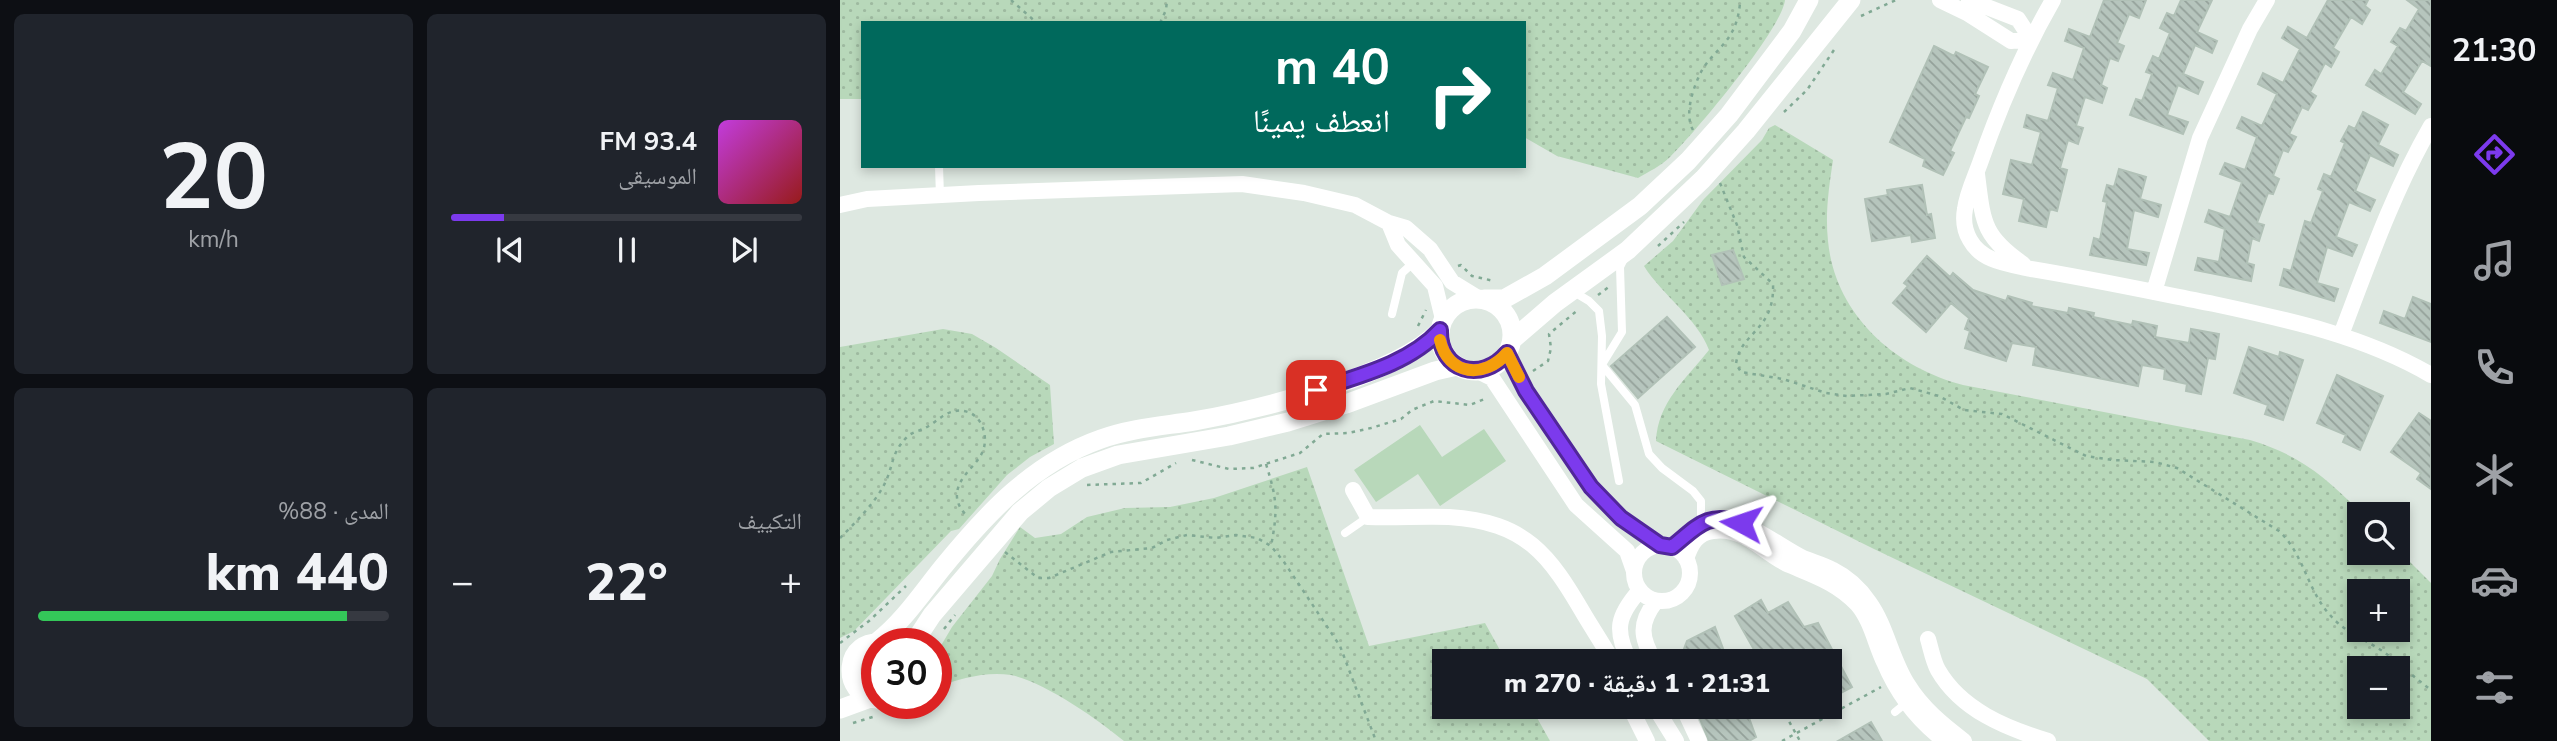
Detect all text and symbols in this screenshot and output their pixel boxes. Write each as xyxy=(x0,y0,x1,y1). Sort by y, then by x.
text: 21:30 xyxy=(2452,29,2536,72)
text: 40 m xyxy=(1275,34,1390,101)
icon: right xyxy=(1414,49,1505,140)
text: انعطف يمينًا xyxy=(1253,100,1390,143)
text: 20 xyxy=(159,116,268,240)
text: 93.4 FM xyxy=(600,124,697,159)
icon: directions xyxy=(2470,130,2519,179)
text: الموسيقى xyxy=(618,161,697,192)
text: km/h xyxy=(188,224,239,255)
icon: previous xyxy=(491,231,529,269)
icon: pause xyxy=(608,231,646,269)
icon: next xyxy=(725,231,763,269)
icon: music xyxy=(2470,236,2519,285)
icon: phone xyxy=(2470,343,2519,392)
pin xyxy=(1286,360,1346,420)
icon: arrive xyxy=(1297,371,1335,409)
icon: climate xyxy=(2470,450,2519,499)
position arrow xyxy=(1704,486,1778,560)
text: المدى · 88% xyxy=(278,496,389,527)
map controls xyxy=(2347,502,2410,719)
button: search xyxy=(2347,502,2410,565)
text: التكييف xyxy=(737,506,802,537)
text: 440 km xyxy=(206,537,389,608)
text: 22° xyxy=(585,547,668,618)
icon: car xyxy=(2470,556,2519,605)
text: − xyxy=(451,557,474,608)
text: + xyxy=(779,557,802,608)
button: + xyxy=(2347,579,2410,642)
speed limit sign: 30 xyxy=(861,628,952,719)
button: − xyxy=(2347,656,2410,719)
icon: filters xyxy=(2470,663,2519,712)
text: 21:31 · 1 دقيقة · 270 m xyxy=(1504,666,1770,701)

